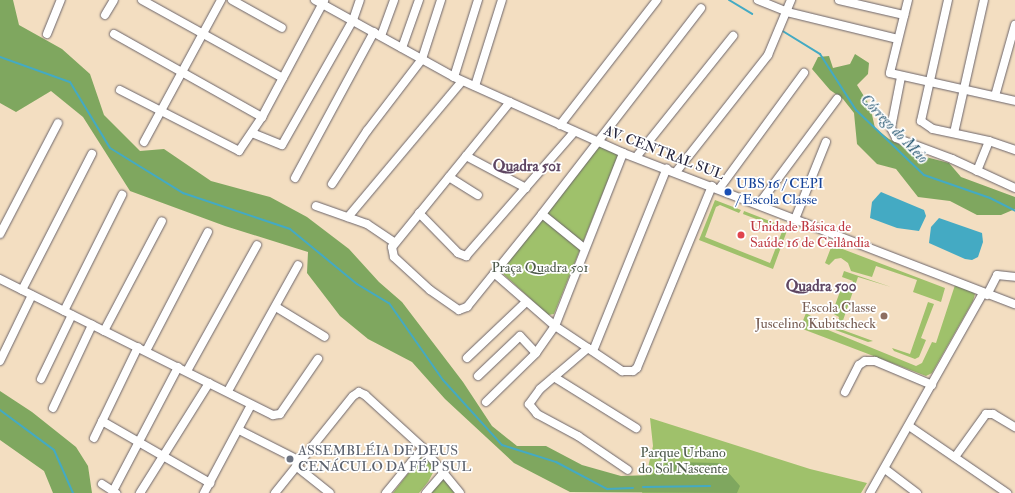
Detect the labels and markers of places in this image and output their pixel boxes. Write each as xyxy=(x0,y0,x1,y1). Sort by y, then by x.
place label: UBS 16 / CEPI / Escola Classe xyxy=(736,176,823,208)
marker: UBS 16 / CEPI / Escola Classe xyxy=(723,187,733,197)
place label: Unidade Básica de Saúde 16 de Ceilândia xyxy=(750,219,870,252)
marker: Unidade Básica de Saúde 16 de Ceilândia xyxy=(735,229,747,241)
place label: Escola Classe Juscelino Kubitscheck xyxy=(755,300,876,332)
marker: Escola Classe Juscelino Kubitscheck xyxy=(879,311,889,321)
place label: ASSEMBLÉIA DE DEUS CENÁCULO DA FÉ P SUL xyxy=(298,443,471,476)
marker: ASSEMBLÉIA DE DEUS CENÁCULO DA FÉ P SUL xyxy=(285,454,295,464)

